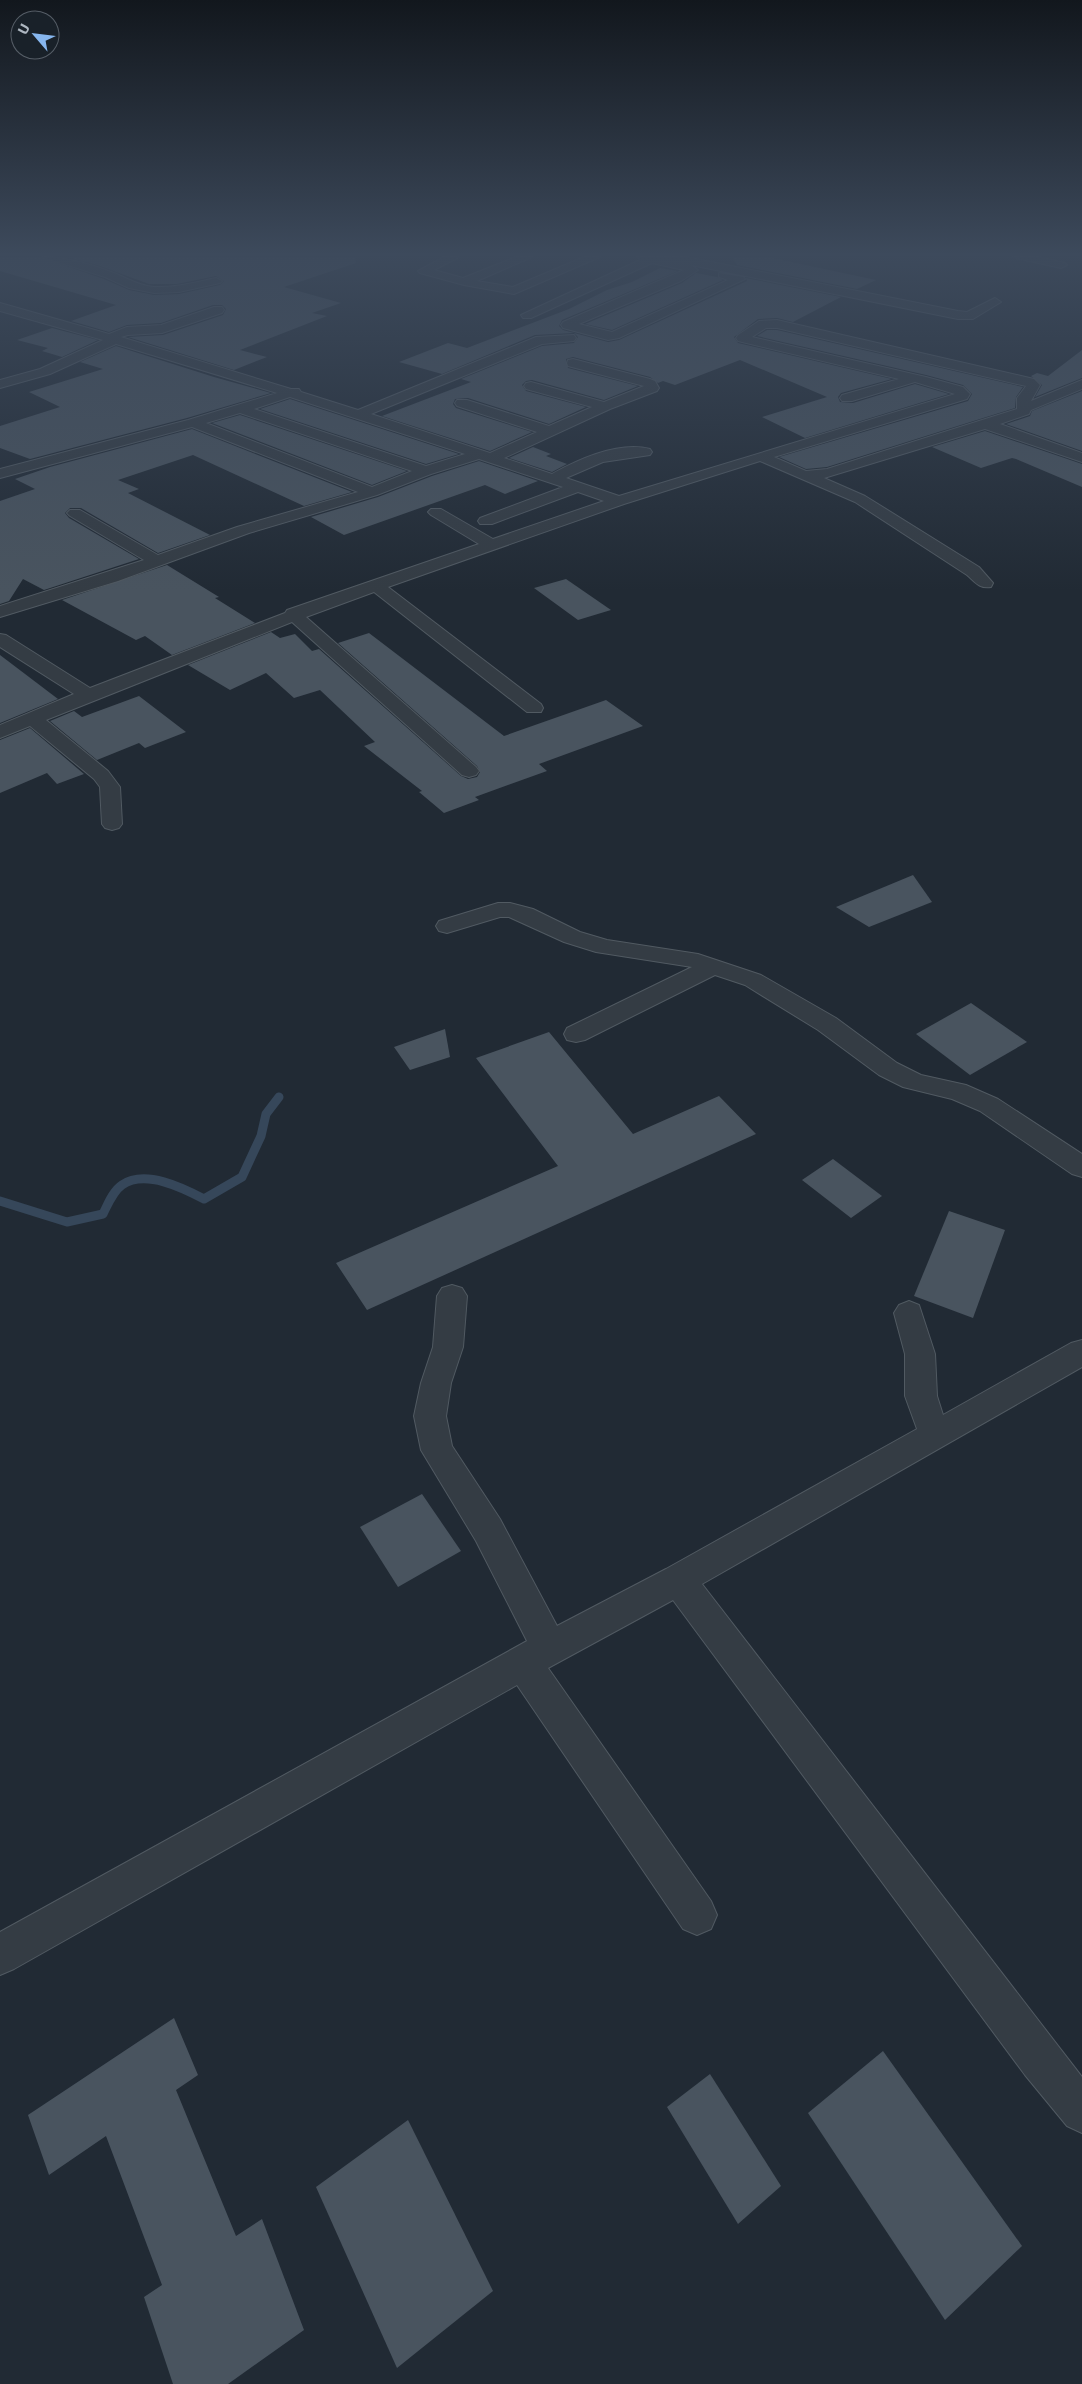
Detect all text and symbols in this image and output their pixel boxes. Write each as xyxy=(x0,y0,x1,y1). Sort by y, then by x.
north arrow xyxy=(10,10,60,60)
text: U xyxy=(13,20,33,37)

